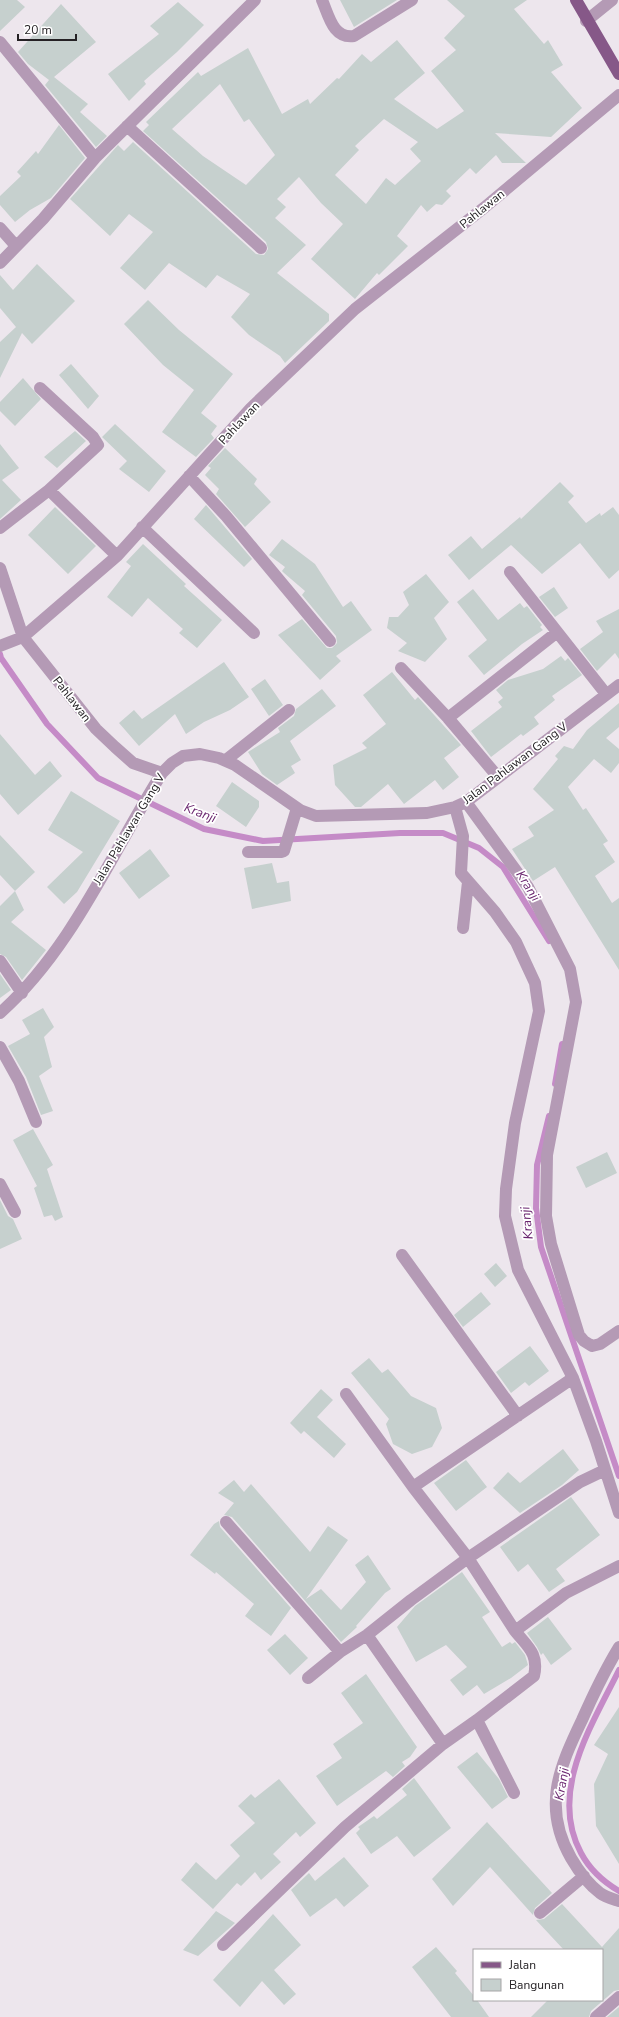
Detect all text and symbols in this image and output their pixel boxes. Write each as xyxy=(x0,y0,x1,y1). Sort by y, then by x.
scale bar xyxy=(18,16,76,42)
text: 20 m xyxy=(24,22,52,38)
street label: Pahlawan xyxy=(456,186,508,232)
street label: Pahlawan xyxy=(215,398,263,448)
street label: Pahlawan xyxy=(49,673,95,725)
street label: Jalan Pahlawan Gang V xyxy=(459,718,571,808)
street label: Jalan Pahlawan Gang V xyxy=(89,770,169,888)
water label: Kranji xyxy=(181,799,220,828)
water label: Kranji xyxy=(512,867,545,906)
water label: Kranji xyxy=(516,1205,538,1240)
water label: Kranji xyxy=(550,1765,574,1802)
legend xyxy=(473,1949,603,2001)
text: Jalan xyxy=(508,1957,536,1973)
text: Bangunan xyxy=(509,1977,564,1993)

